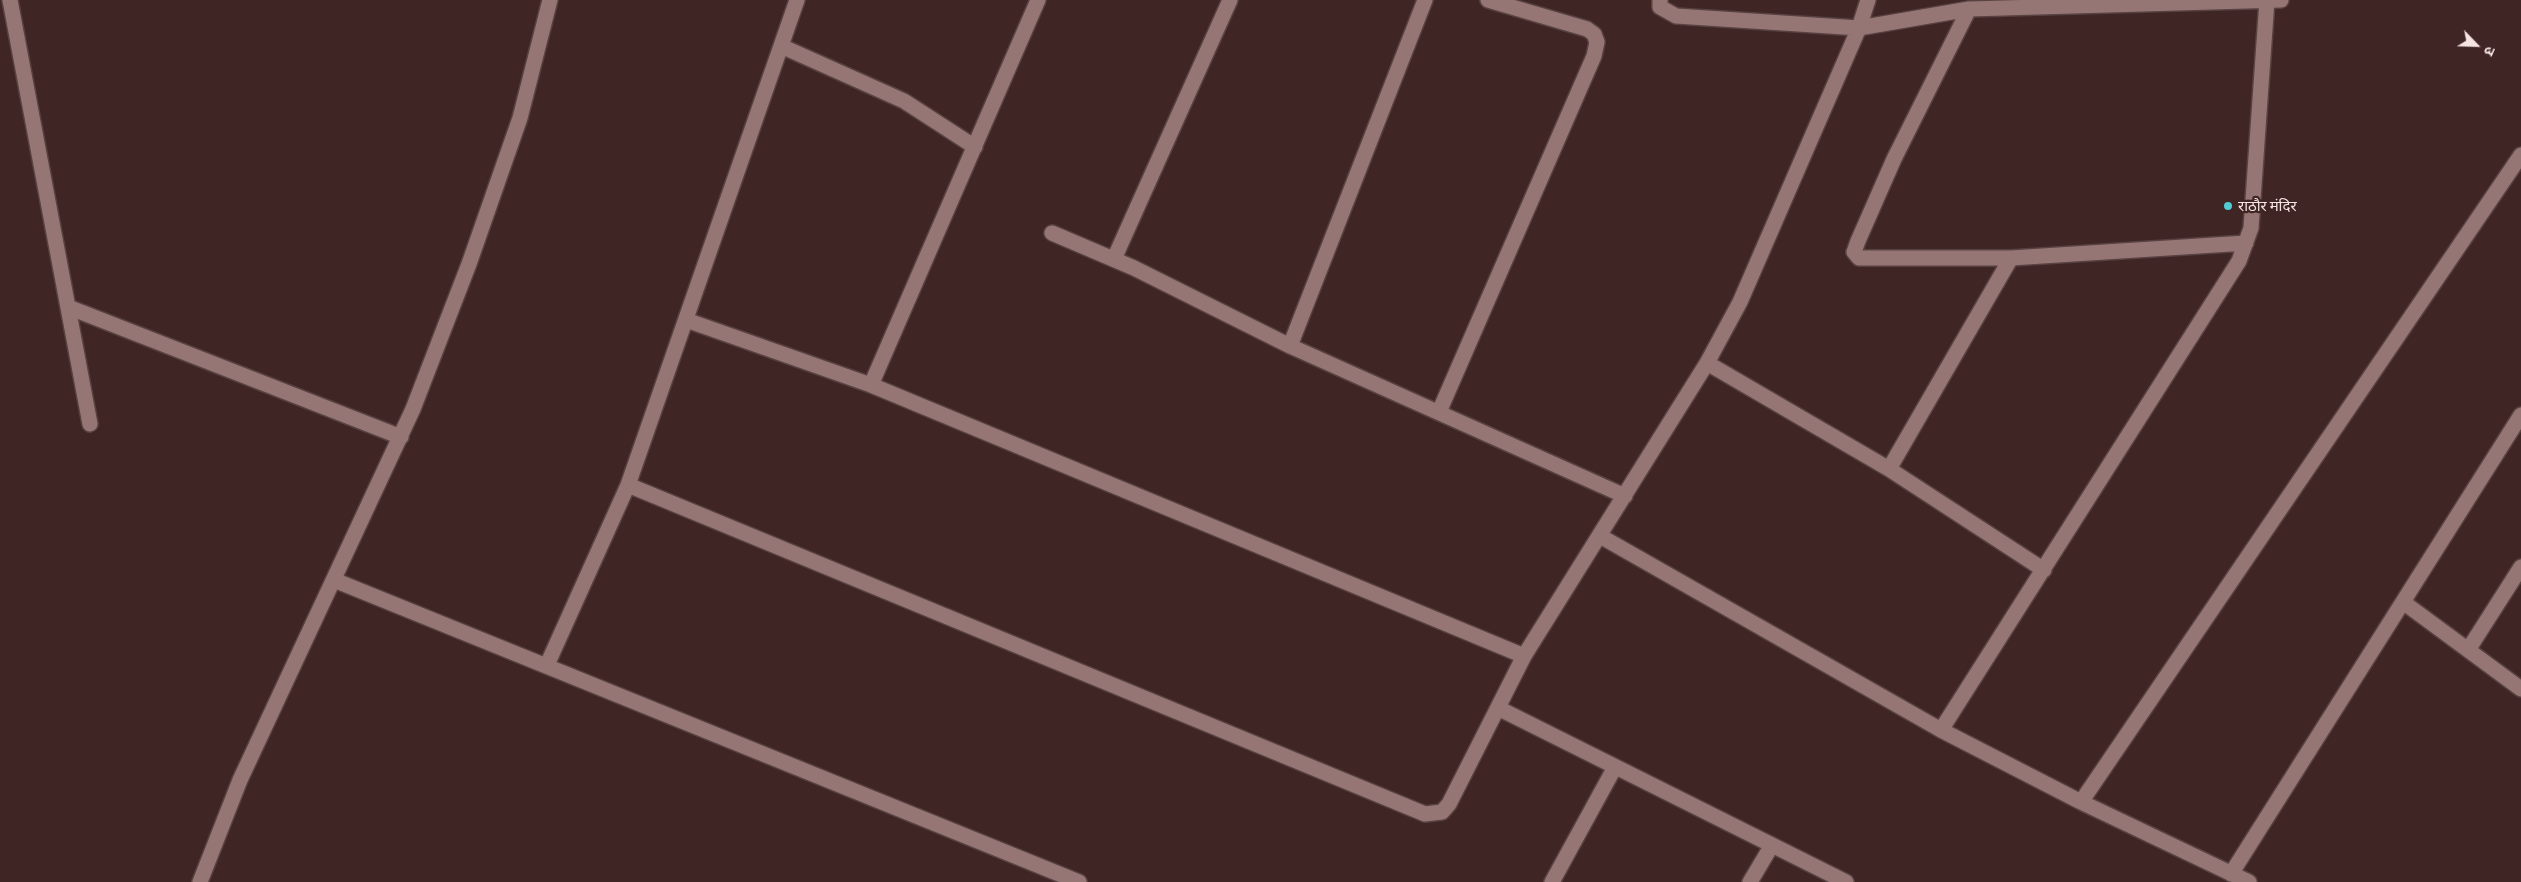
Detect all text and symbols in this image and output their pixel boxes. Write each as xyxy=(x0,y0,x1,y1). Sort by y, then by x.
north arrow xyxy=(2451,20,2501,70)
text: उ xyxy=(2481,44,2500,59)
place label: राठौर मंदिर xyxy=(2238,197,2297,215)
marker: राठौर मंदिर xyxy=(2222,200,2234,212)

